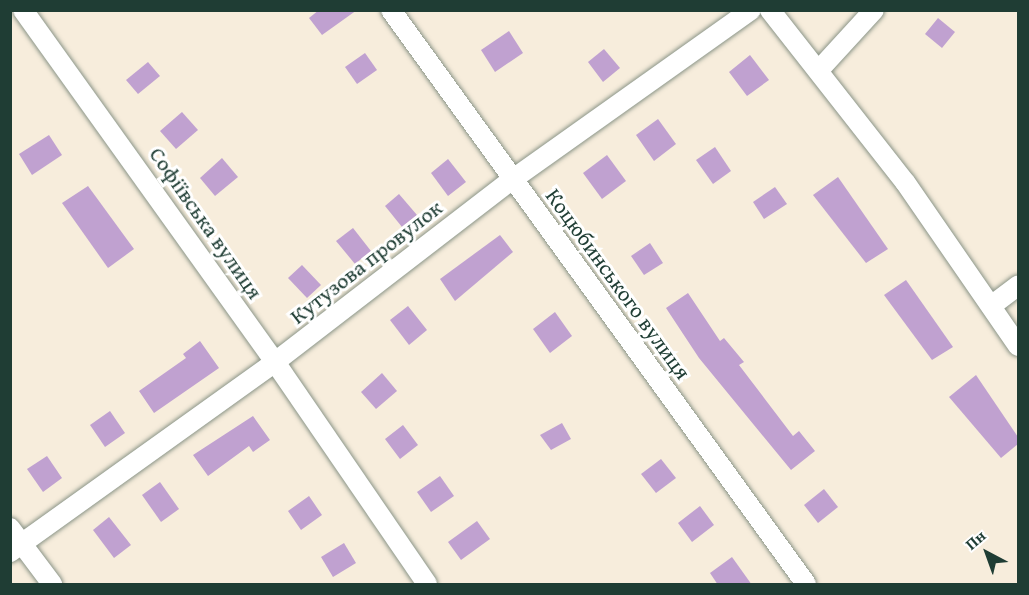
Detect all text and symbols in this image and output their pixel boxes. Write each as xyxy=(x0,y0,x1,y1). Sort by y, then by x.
street label: Софіївська вулиця xyxy=(144,142,268,304)
street label: Коцюбинського вулиця xyxy=(540,183,696,385)
street label: Кутузова провулок xyxy=(285,194,447,330)
north arrow xyxy=(957,523,1017,583)
text: Пн xyxy=(960,524,991,555)

